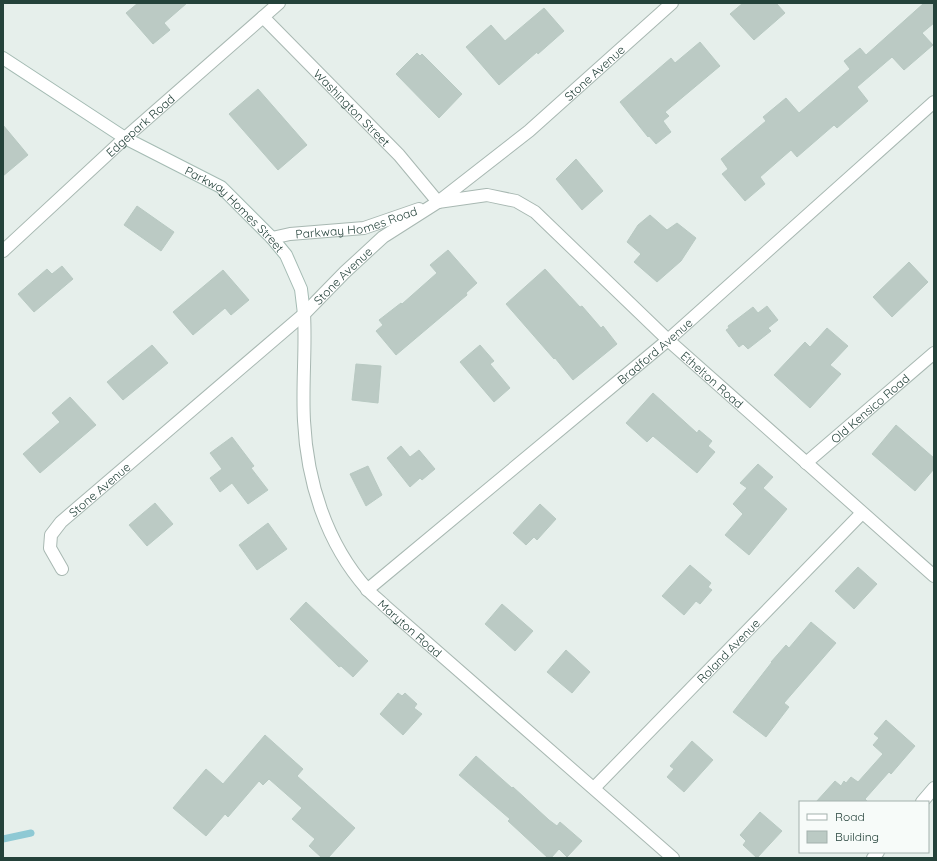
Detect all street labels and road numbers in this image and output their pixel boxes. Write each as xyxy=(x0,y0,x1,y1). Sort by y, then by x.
street label: Stone Avenue xyxy=(561,42,628,104)
street label: Washington Street xyxy=(311,66,393,149)
street label: Edgepark Road xyxy=(103,91,177,160)
street label: Parkway Homes Street xyxy=(183,162,288,255)
street label: Parkway Homes Road xyxy=(295,203,419,241)
street label: Stone Avenue xyxy=(310,243,375,307)
street label: Bradford Avenue xyxy=(614,314,695,387)
street label: Ethelton Road xyxy=(678,348,747,411)
street label: Old Kensico Road xyxy=(827,370,912,446)
street label: Stone Avenue xyxy=(65,459,133,520)
street label: Maryton Road xyxy=(375,596,445,660)
street label: Roland Avenue xyxy=(693,615,763,686)

